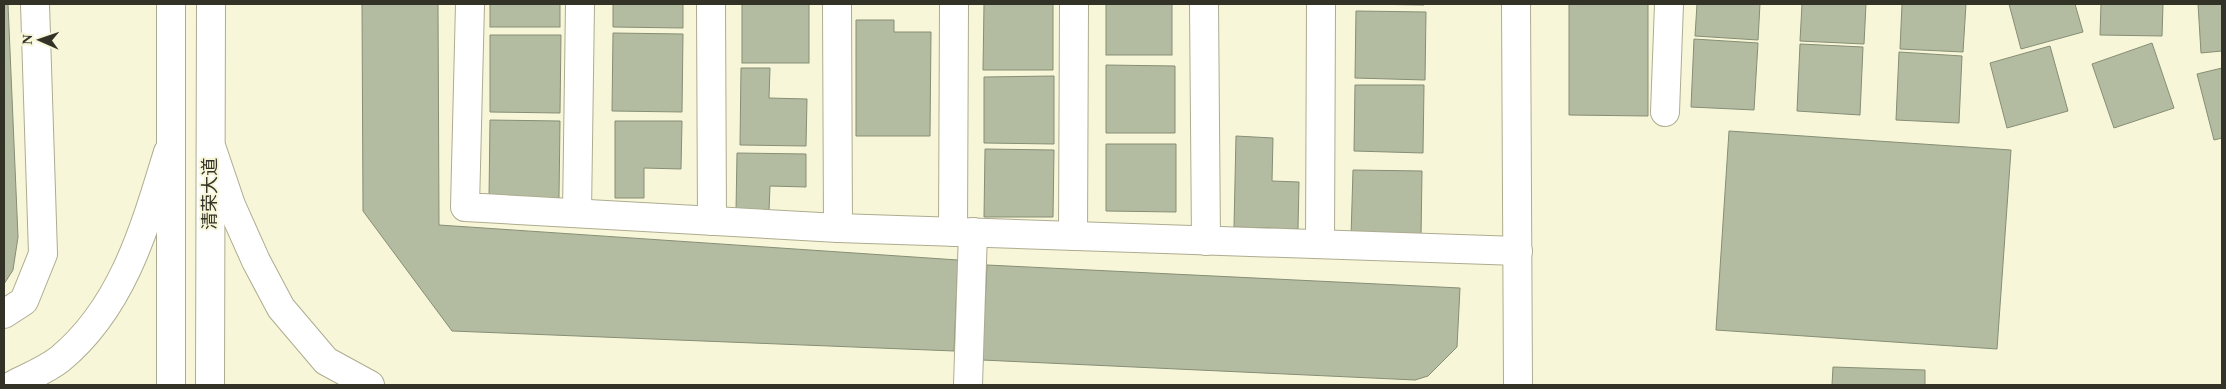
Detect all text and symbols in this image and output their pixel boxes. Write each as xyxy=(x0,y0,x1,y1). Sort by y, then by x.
north arrow xyxy=(15,15,65,65)
text: N xyxy=(20,34,35,45)
street label: 清荣大道 xyxy=(200,158,220,230)

